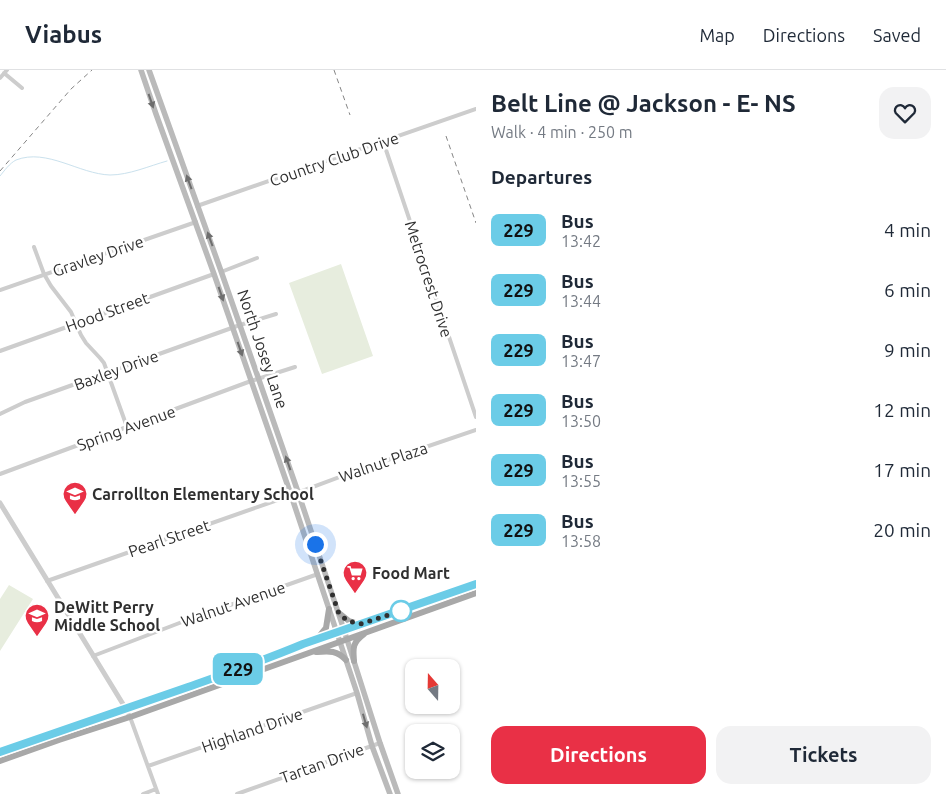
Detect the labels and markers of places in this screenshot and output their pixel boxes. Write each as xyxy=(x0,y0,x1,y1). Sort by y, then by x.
school or university icon: Carrollton Elementary School xyxy=(62,481,88,515)
place label: Carrollton Elementary School xyxy=(92,485,314,503)
supermarket icon: Food Mart xyxy=(342,560,368,594)
place label: Food Mart xyxy=(372,564,450,582)
place label: DeWitt Perry Middle School xyxy=(54,598,160,634)
unlabelled marker xyxy=(390,600,412,622)
school or university icon: DeWitt Perry Middle School xyxy=(24,603,50,637)

